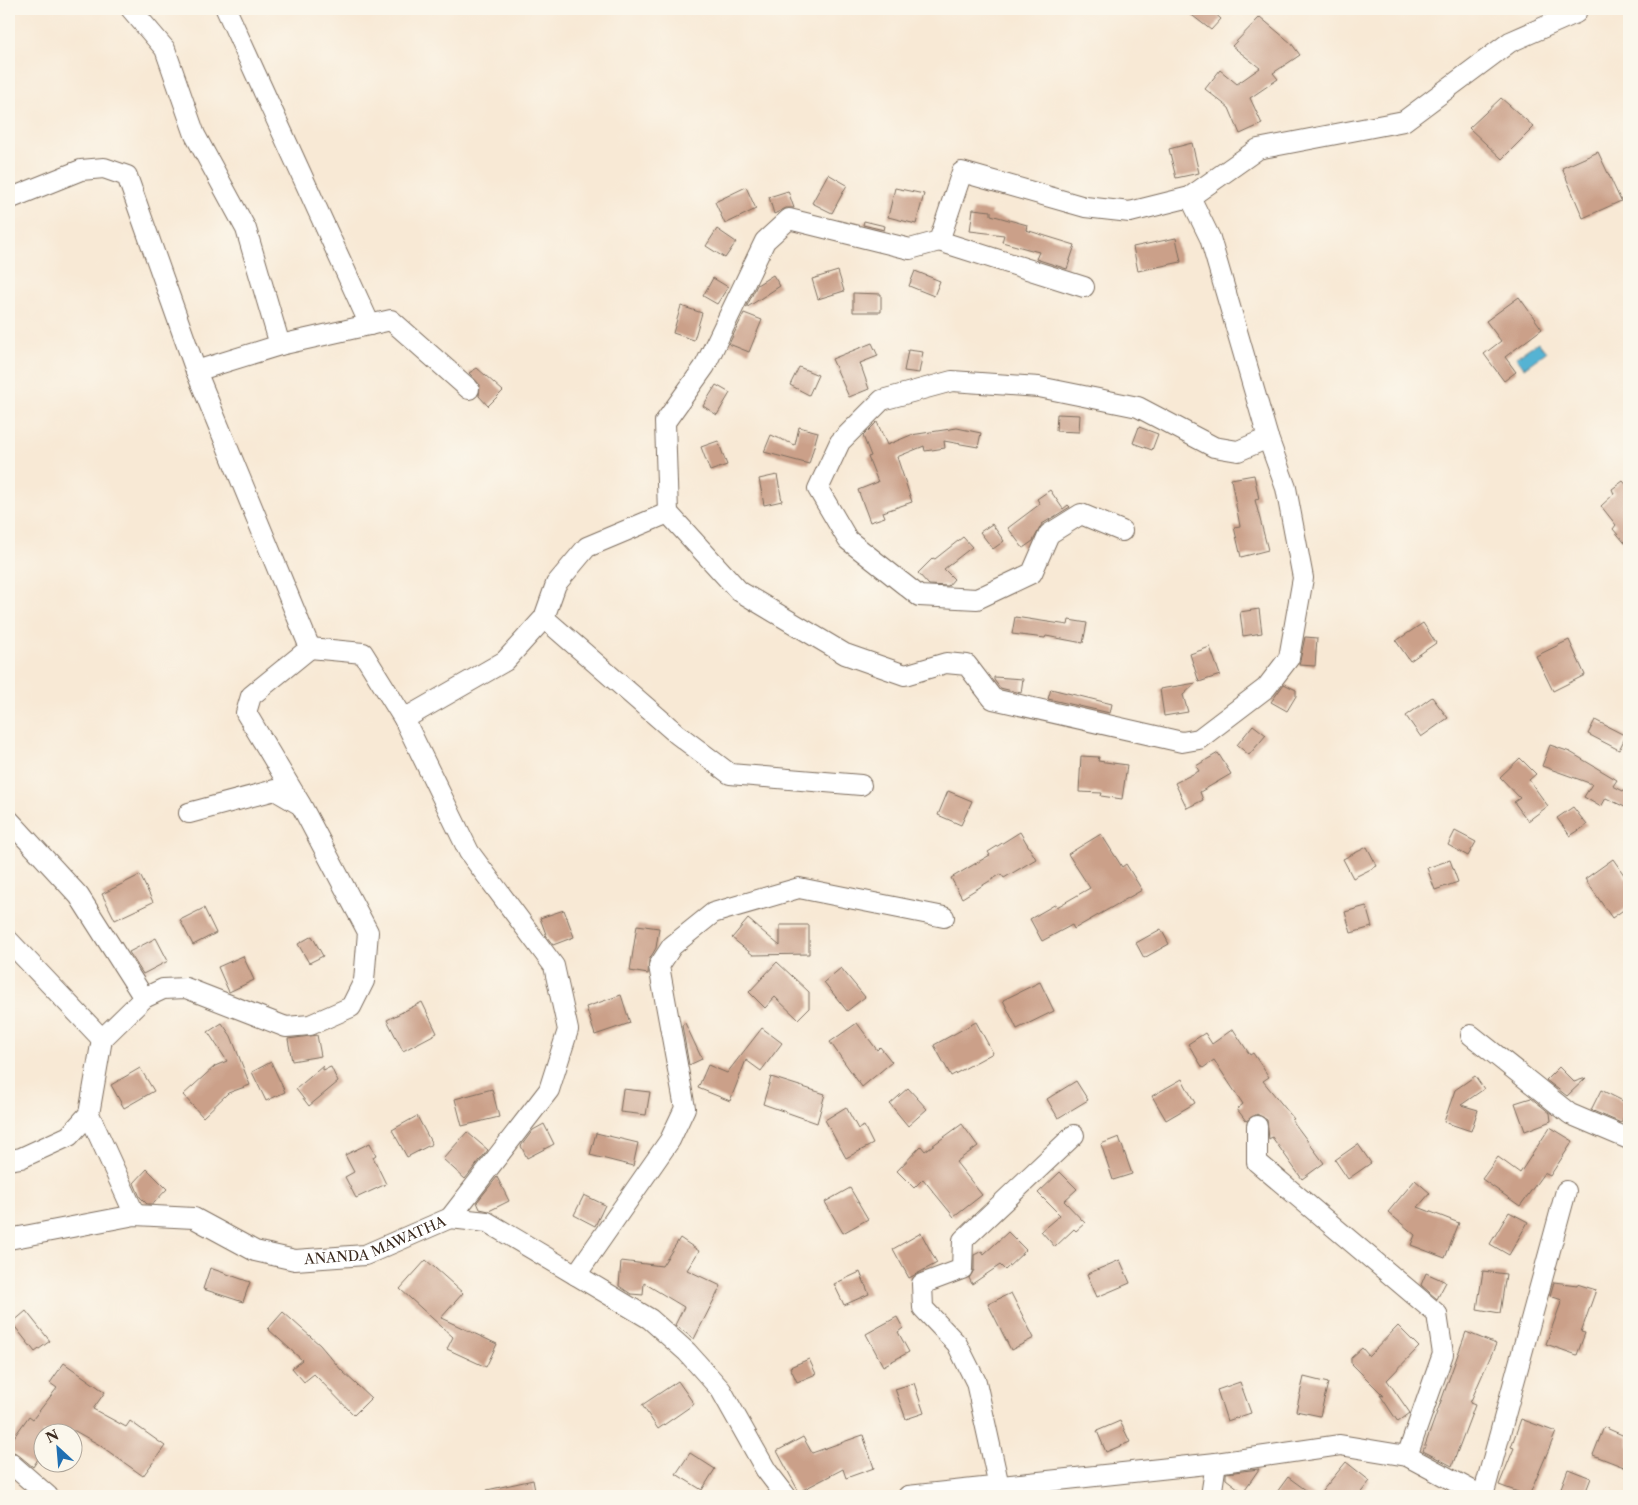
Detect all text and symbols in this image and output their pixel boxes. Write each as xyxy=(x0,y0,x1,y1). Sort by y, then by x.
street label: ANANDA MAWATHA xyxy=(303,1212,449,1268)
north arrow xyxy=(32,1422,82,1472)
text: N xyxy=(43,1426,62,1447)

